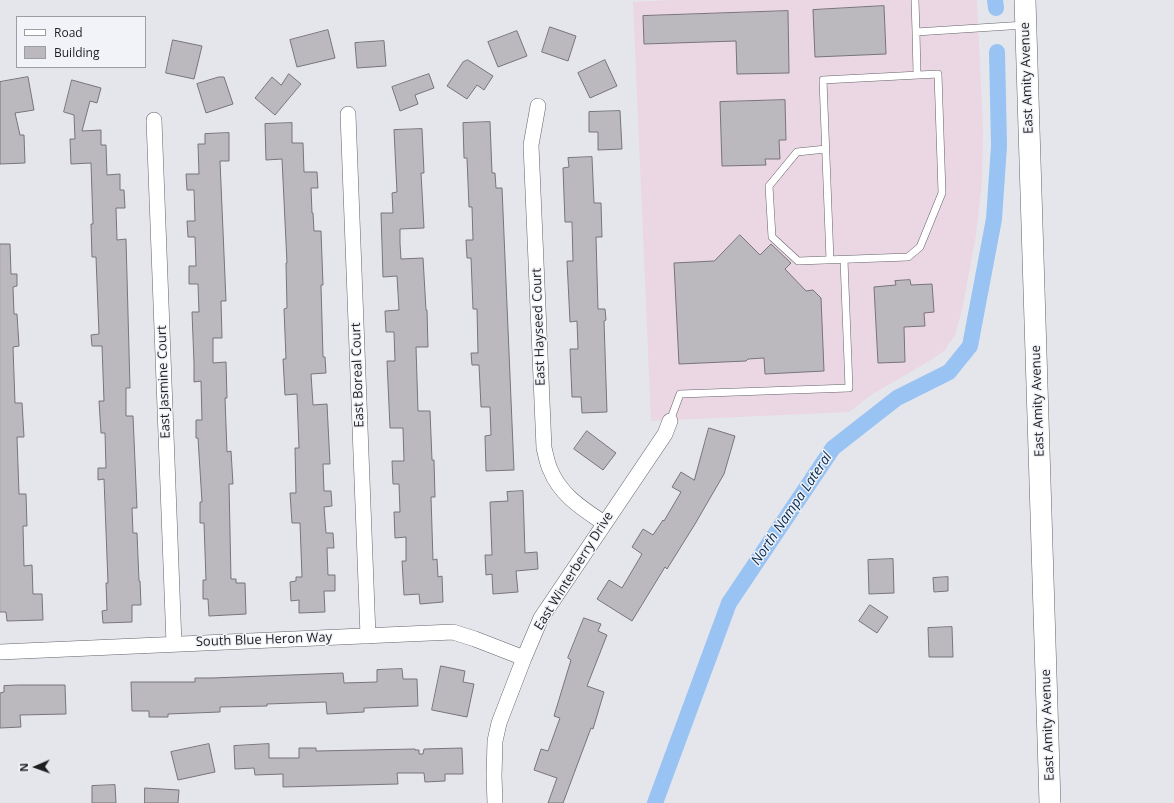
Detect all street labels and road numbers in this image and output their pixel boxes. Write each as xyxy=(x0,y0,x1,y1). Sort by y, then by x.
street label: East Amity Avenue xyxy=(1017,22,1037,134)
street label: East Hayseed Court xyxy=(529,268,549,386)
street label: East Boreal Court xyxy=(348,322,368,428)
street label: East Jasmine Court xyxy=(154,325,174,439)
street label: East Amity Avenue xyxy=(1028,345,1048,457)
street label: East Winterberry Drive xyxy=(531,509,617,633)
street label: South Blue Heron Way xyxy=(196,630,332,650)
street label: East Amity Avenue xyxy=(1038,669,1058,781)

